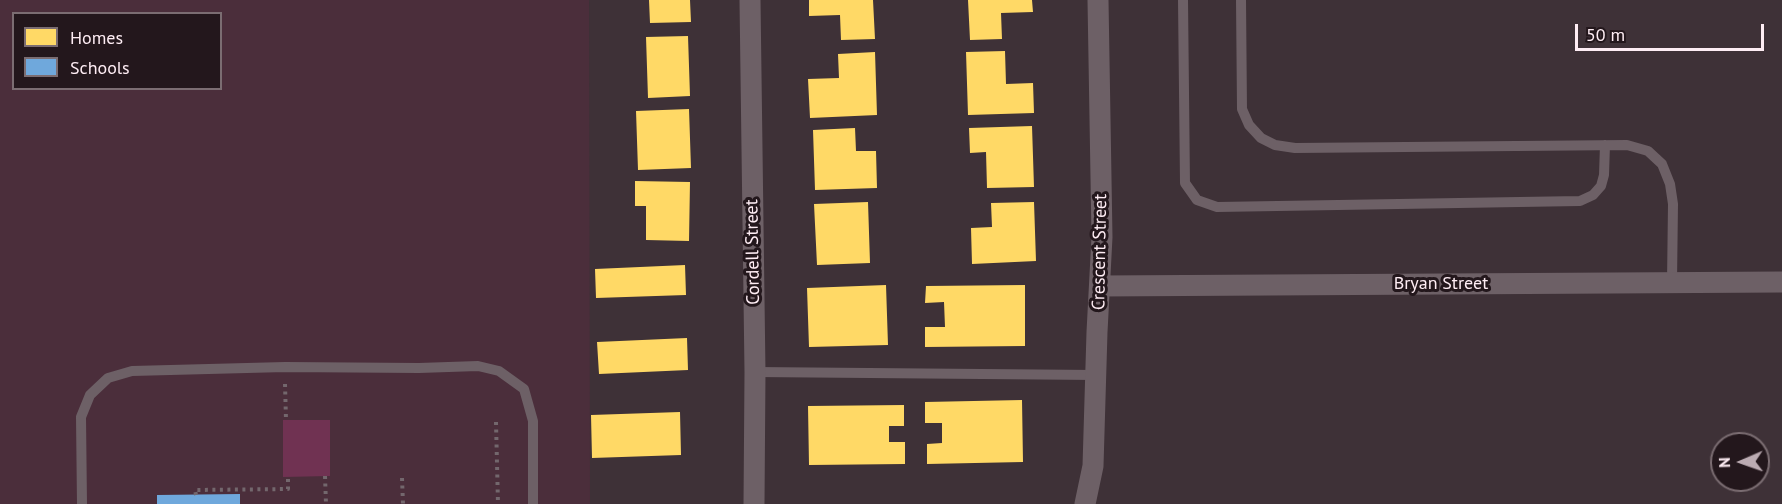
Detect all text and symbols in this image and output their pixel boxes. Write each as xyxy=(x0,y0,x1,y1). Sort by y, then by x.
legend xyxy=(12,12,222,90)
scale bar xyxy=(1578,12,1767,50)
text: 50 m xyxy=(1586,23,1625,46)
text: Homes xyxy=(70,26,123,49)
text: Schools xyxy=(70,56,130,79)
street label: Crescent Street xyxy=(1088,194,1112,310)
street label: Cordell Street xyxy=(741,199,765,305)
street label: Bryan Street xyxy=(1394,273,1488,295)
north arrow xyxy=(1710,432,1770,492)
text: N xyxy=(1714,457,1734,468)

